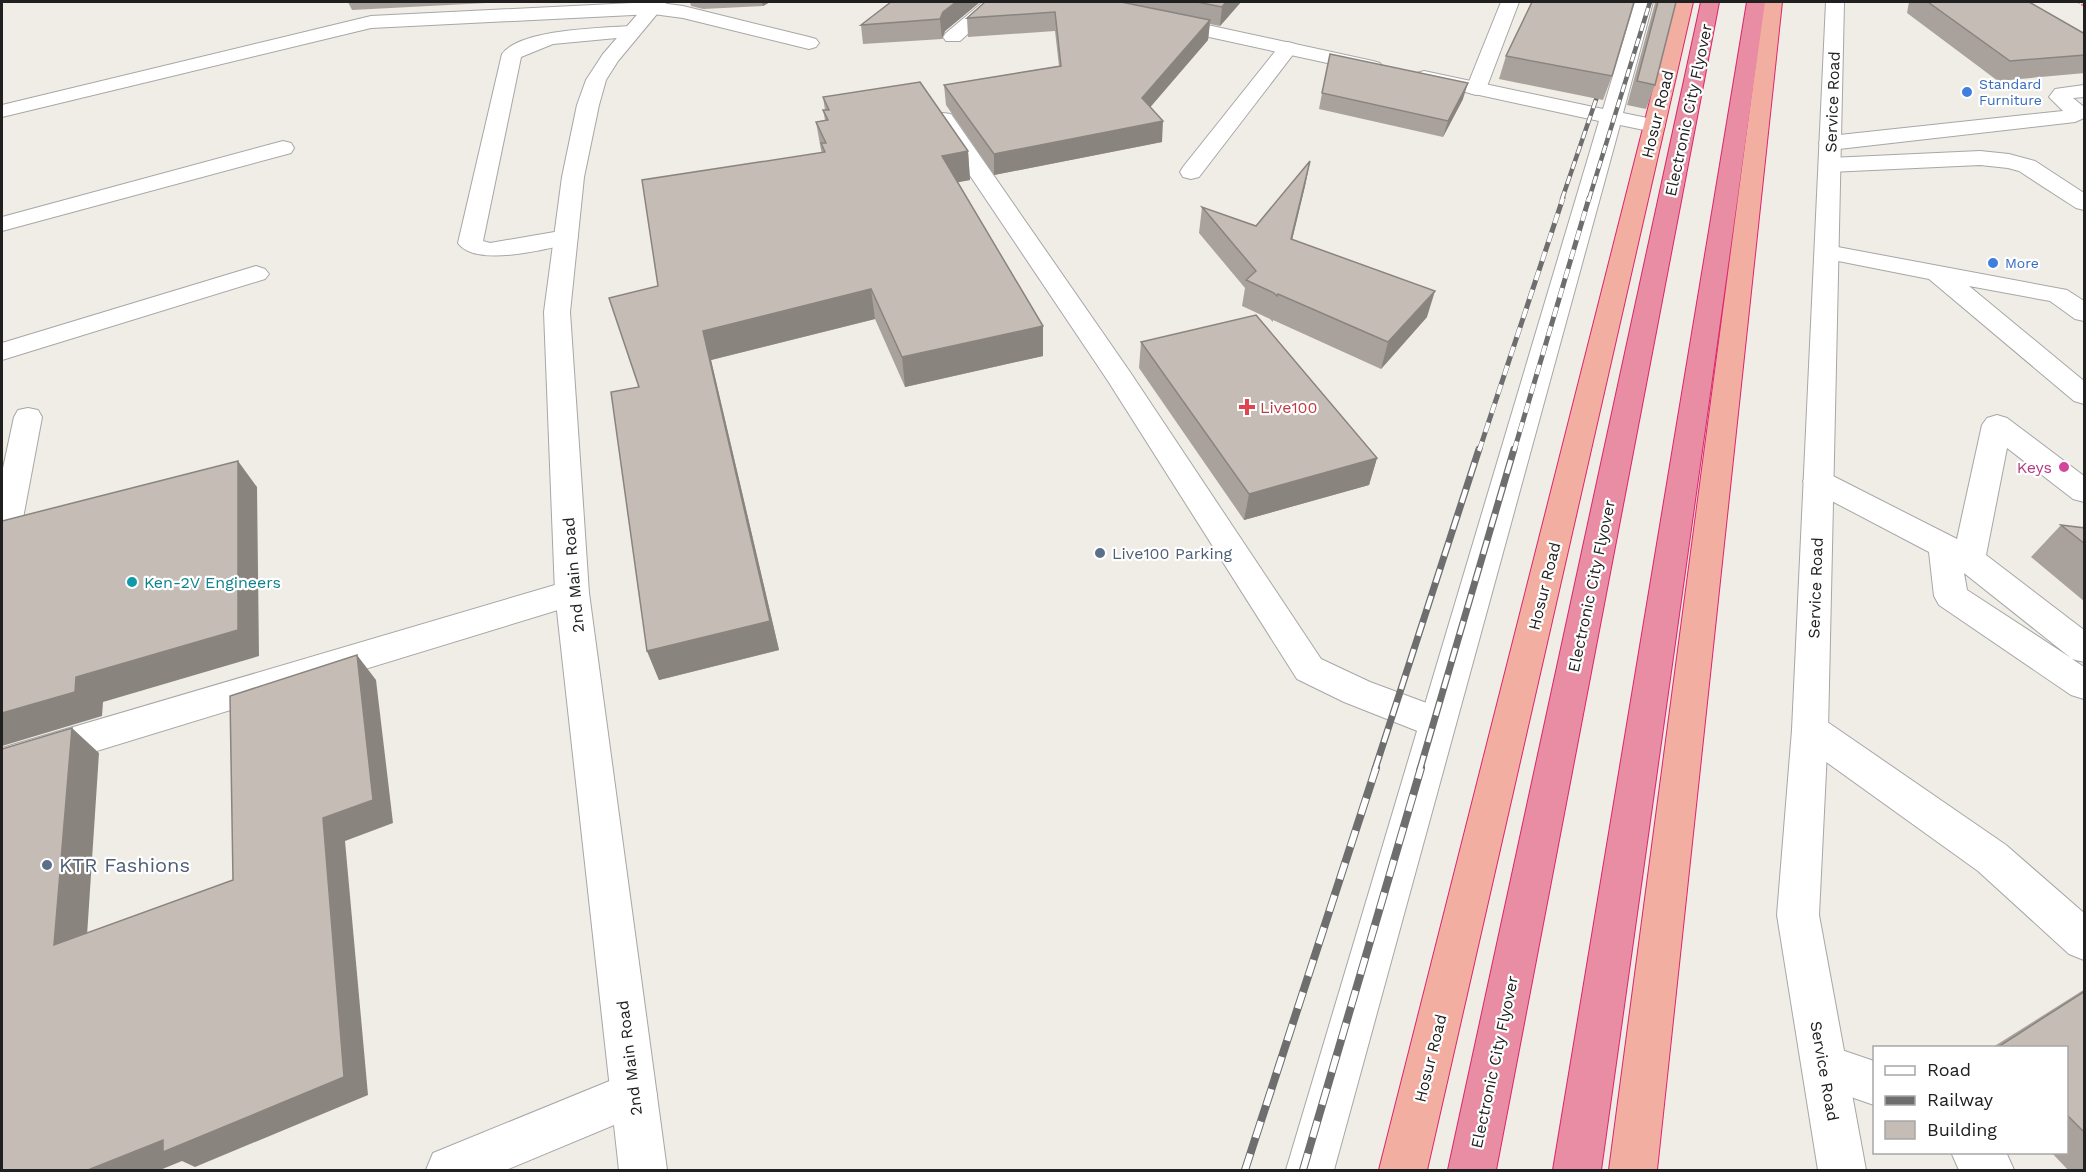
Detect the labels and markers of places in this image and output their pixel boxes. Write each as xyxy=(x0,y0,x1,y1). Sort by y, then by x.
place label: Standard Furniture xyxy=(1979,76,2042,108)
marker: Standard Furniture xyxy=(1960,85,1974,99)
place label: More xyxy=(2005,255,2039,271)
marker: More xyxy=(1986,256,2000,270)
marker: Live100 xyxy=(1238,398,1256,416)
place label: Live100 xyxy=(1260,398,1318,417)
place label: Keys xyxy=(2017,458,2052,477)
marker: Keys xyxy=(2057,460,2071,474)
place label: Live100 Parking xyxy=(1112,544,1233,563)
marker: Live100 Parking xyxy=(1093,546,1107,560)
place label: Ken-2V Engineers xyxy=(144,573,281,592)
marker: Ken-2V Engineers xyxy=(125,575,139,589)
place label: KTR Fashions xyxy=(59,853,190,877)
marker: KTR Fashions xyxy=(40,858,54,872)

